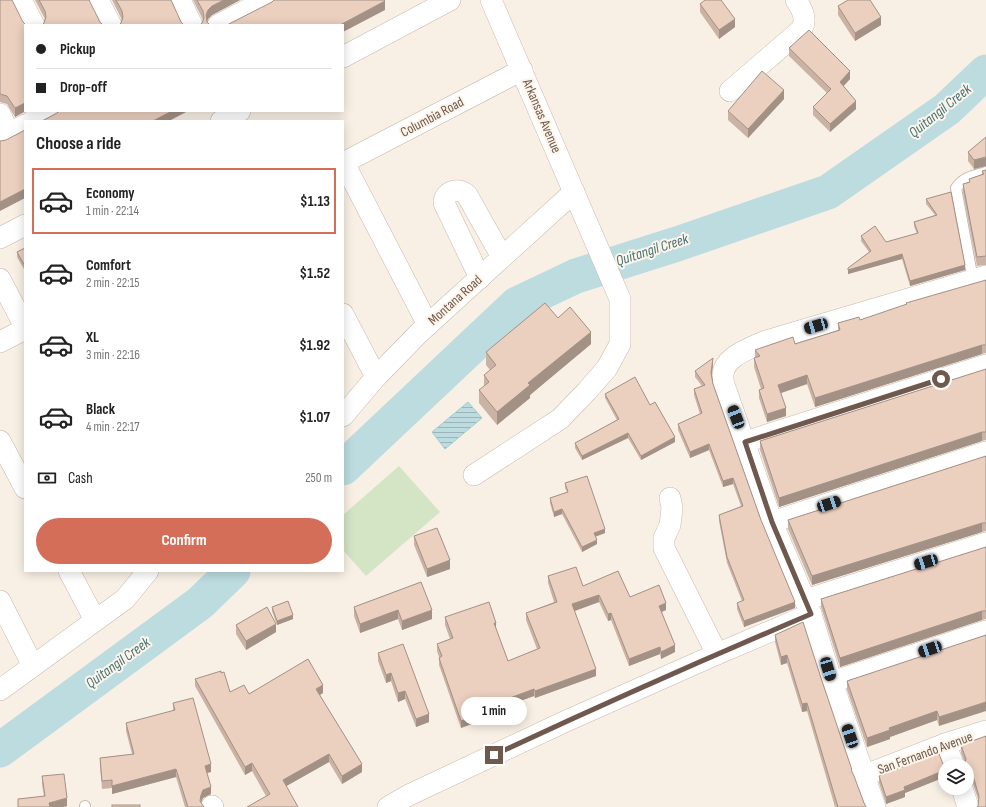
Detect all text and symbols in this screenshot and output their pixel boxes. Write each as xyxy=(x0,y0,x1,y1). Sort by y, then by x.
text: Pickup xyxy=(60,40,96,59)
street label: Arkansas Avenue xyxy=(518,75,565,156)
text: Drop-off xyxy=(60,78,107,97)
water label: Quitangil Creek xyxy=(905,80,975,142)
street label: Columbia Road xyxy=(397,93,467,141)
text: Choose a ride xyxy=(36,133,121,154)
icon: car xyxy=(38,183,74,219)
text: Economy xyxy=(86,184,135,203)
text: $1.13 xyxy=(300,192,330,211)
text: 1 min · 22:14 xyxy=(86,203,139,219)
water label: Quitangil Creek xyxy=(613,229,691,271)
icon: car xyxy=(38,255,74,291)
text: Comfort xyxy=(86,256,131,275)
text: $1.52 xyxy=(300,264,330,283)
street label: Montana Road xyxy=(425,271,486,329)
text: 2 min · 22:15 xyxy=(86,275,139,291)
car xyxy=(803,317,829,335)
icon: car xyxy=(38,327,74,363)
text: XL xyxy=(86,328,99,347)
text: $1.92 xyxy=(299,336,330,355)
text: 3 min · 22:16 xyxy=(86,347,140,363)
route start xyxy=(932,370,950,388)
icon: car xyxy=(38,399,74,435)
text: Black xyxy=(86,400,115,419)
car xyxy=(726,404,746,430)
text: $1.07 xyxy=(299,408,330,427)
text: 4 min · 22:17 xyxy=(86,419,139,435)
icon: cash xyxy=(36,467,58,489)
text: Cash xyxy=(68,469,93,488)
text: 250 m xyxy=(305,470,332,486)
car xyxy=(816,495,842,513)
button: Confirm xyxy=(36,518,332,564)
car xyxy=(913,553,939,571)
water label: Quitangil Creek xyxy=(82,633,154,693)
car xyxy=(917,639,943,659)
car xyxy=(819,656,837,682)
callout: 1 min xyxy=(461,697,527,725)
text: 1 min xyxy=(482,703,506,719)
car xyxy=(840,723,860,749)
street label: San Fernando Avenue xyxy=(875,728,975,778)
route end xyxy=(485,746,503,764)
map controls xyxy=(938,759,974,795)
button: layers xyxy=(938,759,974,795)

